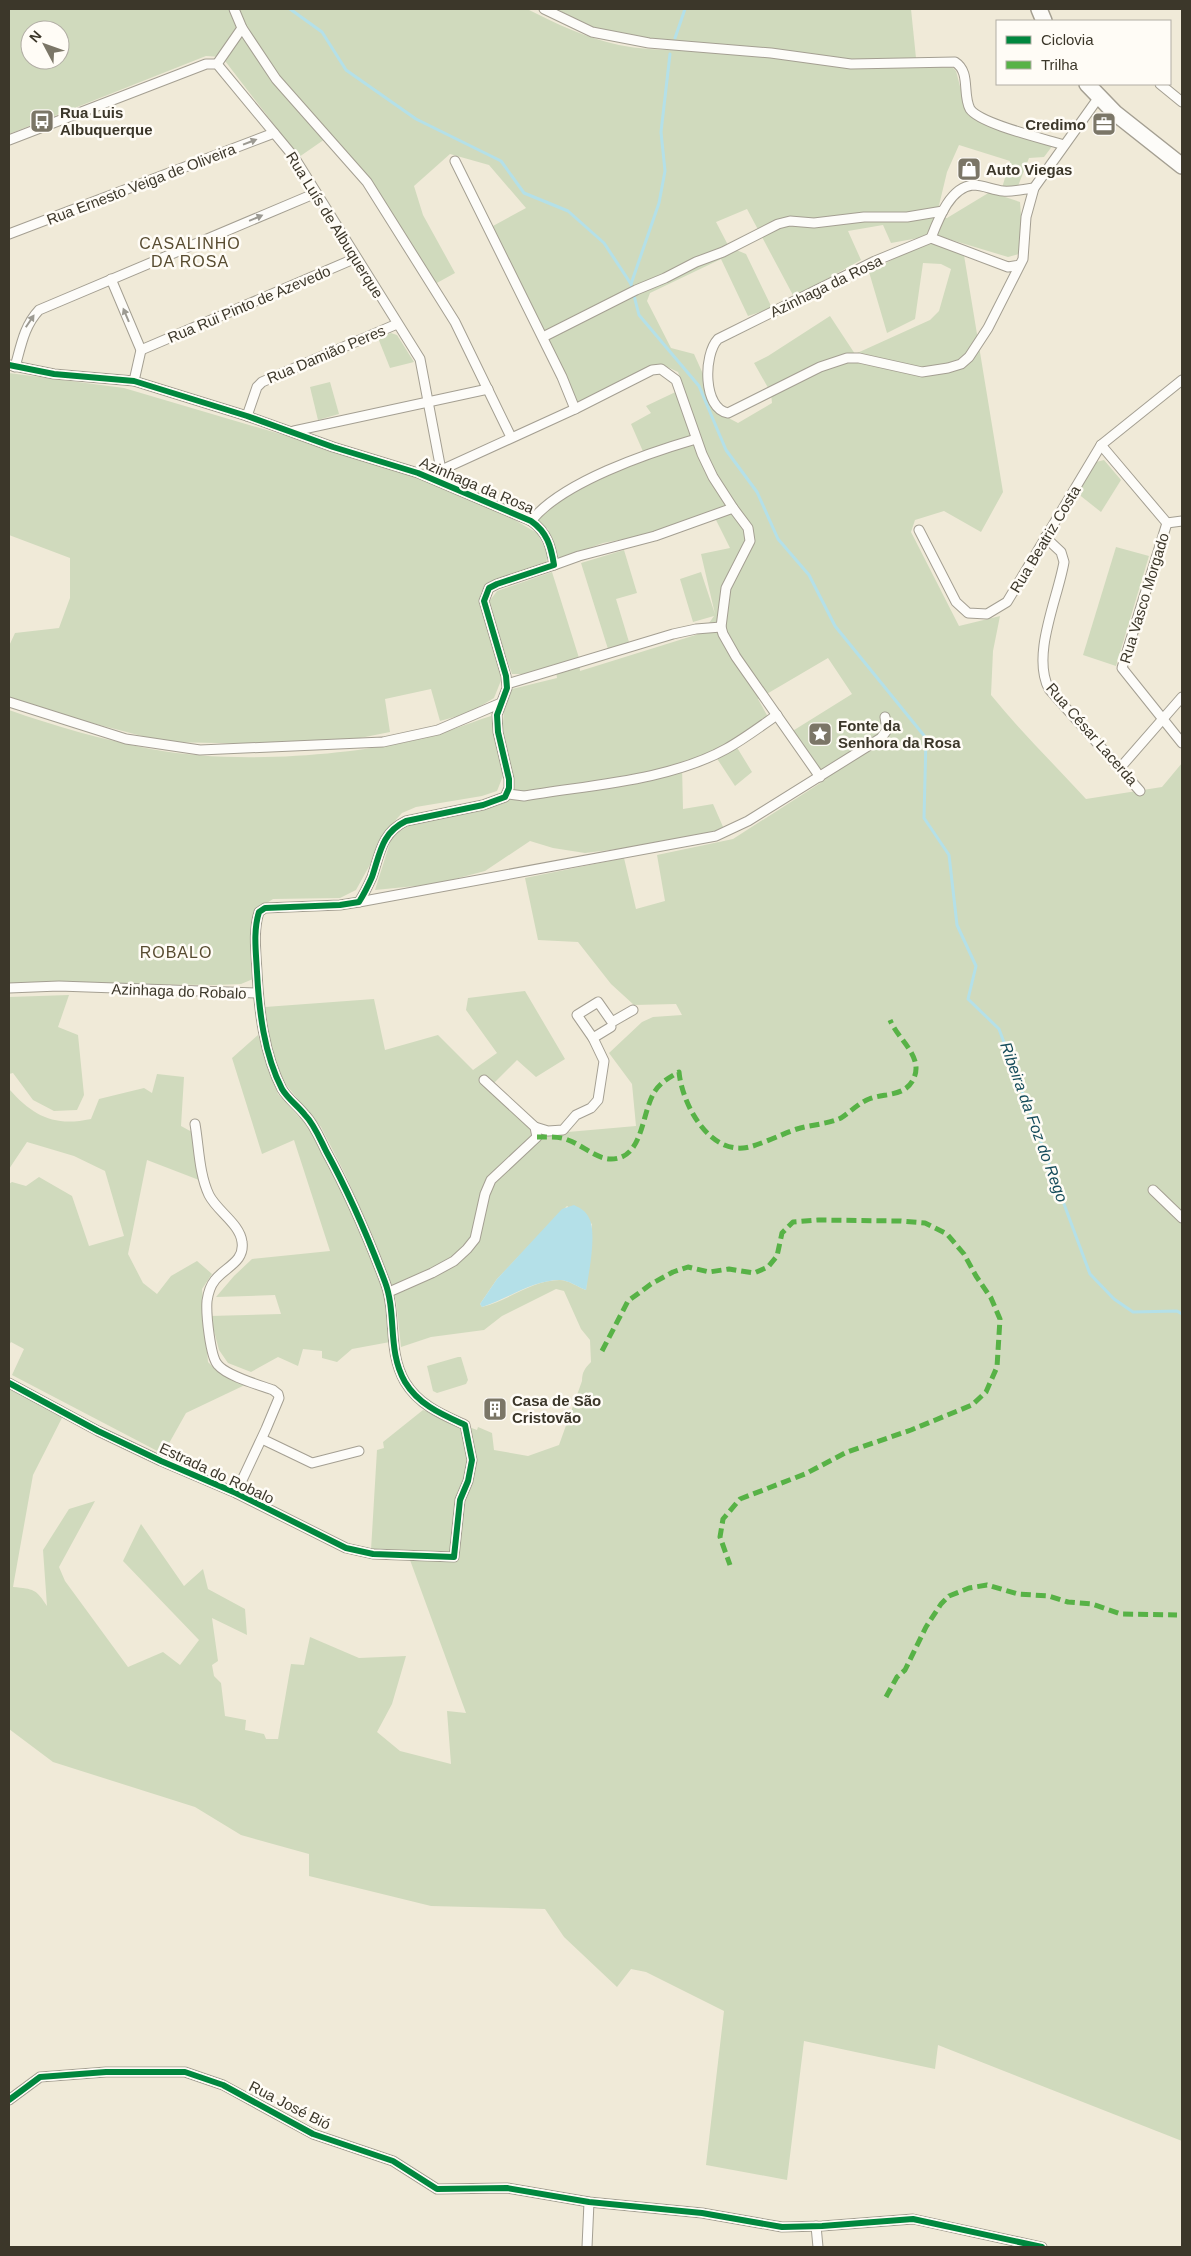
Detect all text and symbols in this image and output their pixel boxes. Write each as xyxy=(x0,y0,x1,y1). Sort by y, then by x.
north arrow xyxy=(20,20,70,70)
legend xyxy=(996,20,1171,85)
text: N xyxy=(26,27,45,46)
text: Ciclovia xyxy=(1041,31,1094,48)
text: Trilha xyxy=(1041,56,1079,73)
place label: Rua Luis Albuquerque xyxy=(60,104,153,138)
bus stop icon: Rua Luis Albuquerque xyxy=(29,108,55,134)
office icon: Credimo xyxy=(1091,111,1117,137)
place label: Credimo xyxy=(1025,116,1086,133)
one-way arrow xyxy=(243,138,258,145)
street label: Rua Ernesto Veiga de Oliveira xyxy=(44,140,238,228)
street label: Rua Luís de Albuquerque xyxy=(283,149,387,301)
shop icon: Auto Viegas xyxy=(956,156,982,182)
place label: Auto Viegas xyxy=(986,161,1072,178)
one-way arrow xyxy=(249,214,263,222)
district label: CASALINHO DA ROSA xyxy=(139,235,241,270)
street label: Azinhaga da Rosa xyxy=(767,251,885,321)
street label: Rua Rui Pinto de Azevedo xyxy=(165,262,333,346)
one-way arrow xyxy=(122,307,130,322)
one-way arrow xyxy=(26,314,35,328)
street label: Rua Damião Peres xyxy=(264,321,388,387)
street label: Azinhaga da Rosa xyxy=(417,453,537,517)
street label: Rua Beatriz Costa xyxy=(1006,482,1084,596)
street label: Rua Vasco Morgado xyxy=(1116,531,1172,665)
street label: Rua César Lacerda xyxy=(1043,679,1142,789)
place label: Fonte da Senhora da Rosa xyxy=(838,717,961,751)
place icon: Fonte da Senhora da Rosa xyxy=(807,721,833,747)
district label: ROBALO xyxy=(140,944,212,961)
street label: Azinhaga do Robalo xyxy=(111,980,247,1002)
water label: Ribeira da Foz do Rego xyxy=(997,1040,1071,1204)
place label: Casa de São Cristovão xyxy=(512,1392,601,1426)
building icon: Casa de São Cristovão xyxy=(482,1396,508,1422)
street label: Estrada do Robalo xyxy=(157,1439,277,1507)
street label: Rua José Bió xyxy=(246,2077,334,2133)

